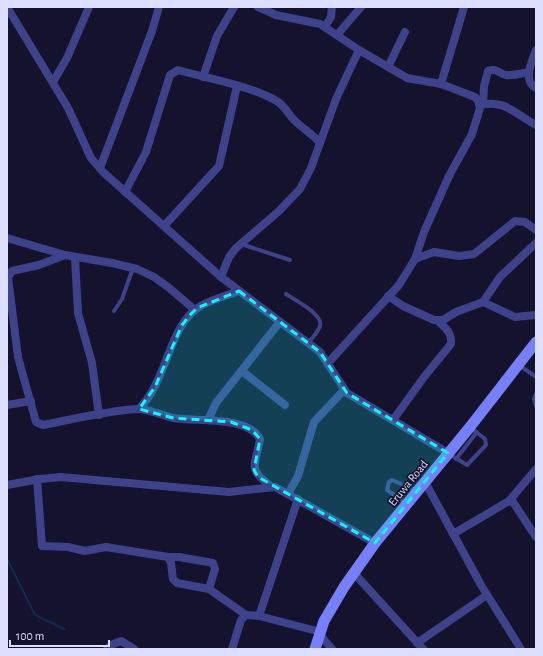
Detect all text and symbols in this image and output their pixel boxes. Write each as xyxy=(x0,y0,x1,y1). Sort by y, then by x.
street label: Eruwa Road xyxy=(386,458,430,508)
scale bar xyxy=(10,622,109,648)
text: 100 m xyxy=(16,630,44,642)

